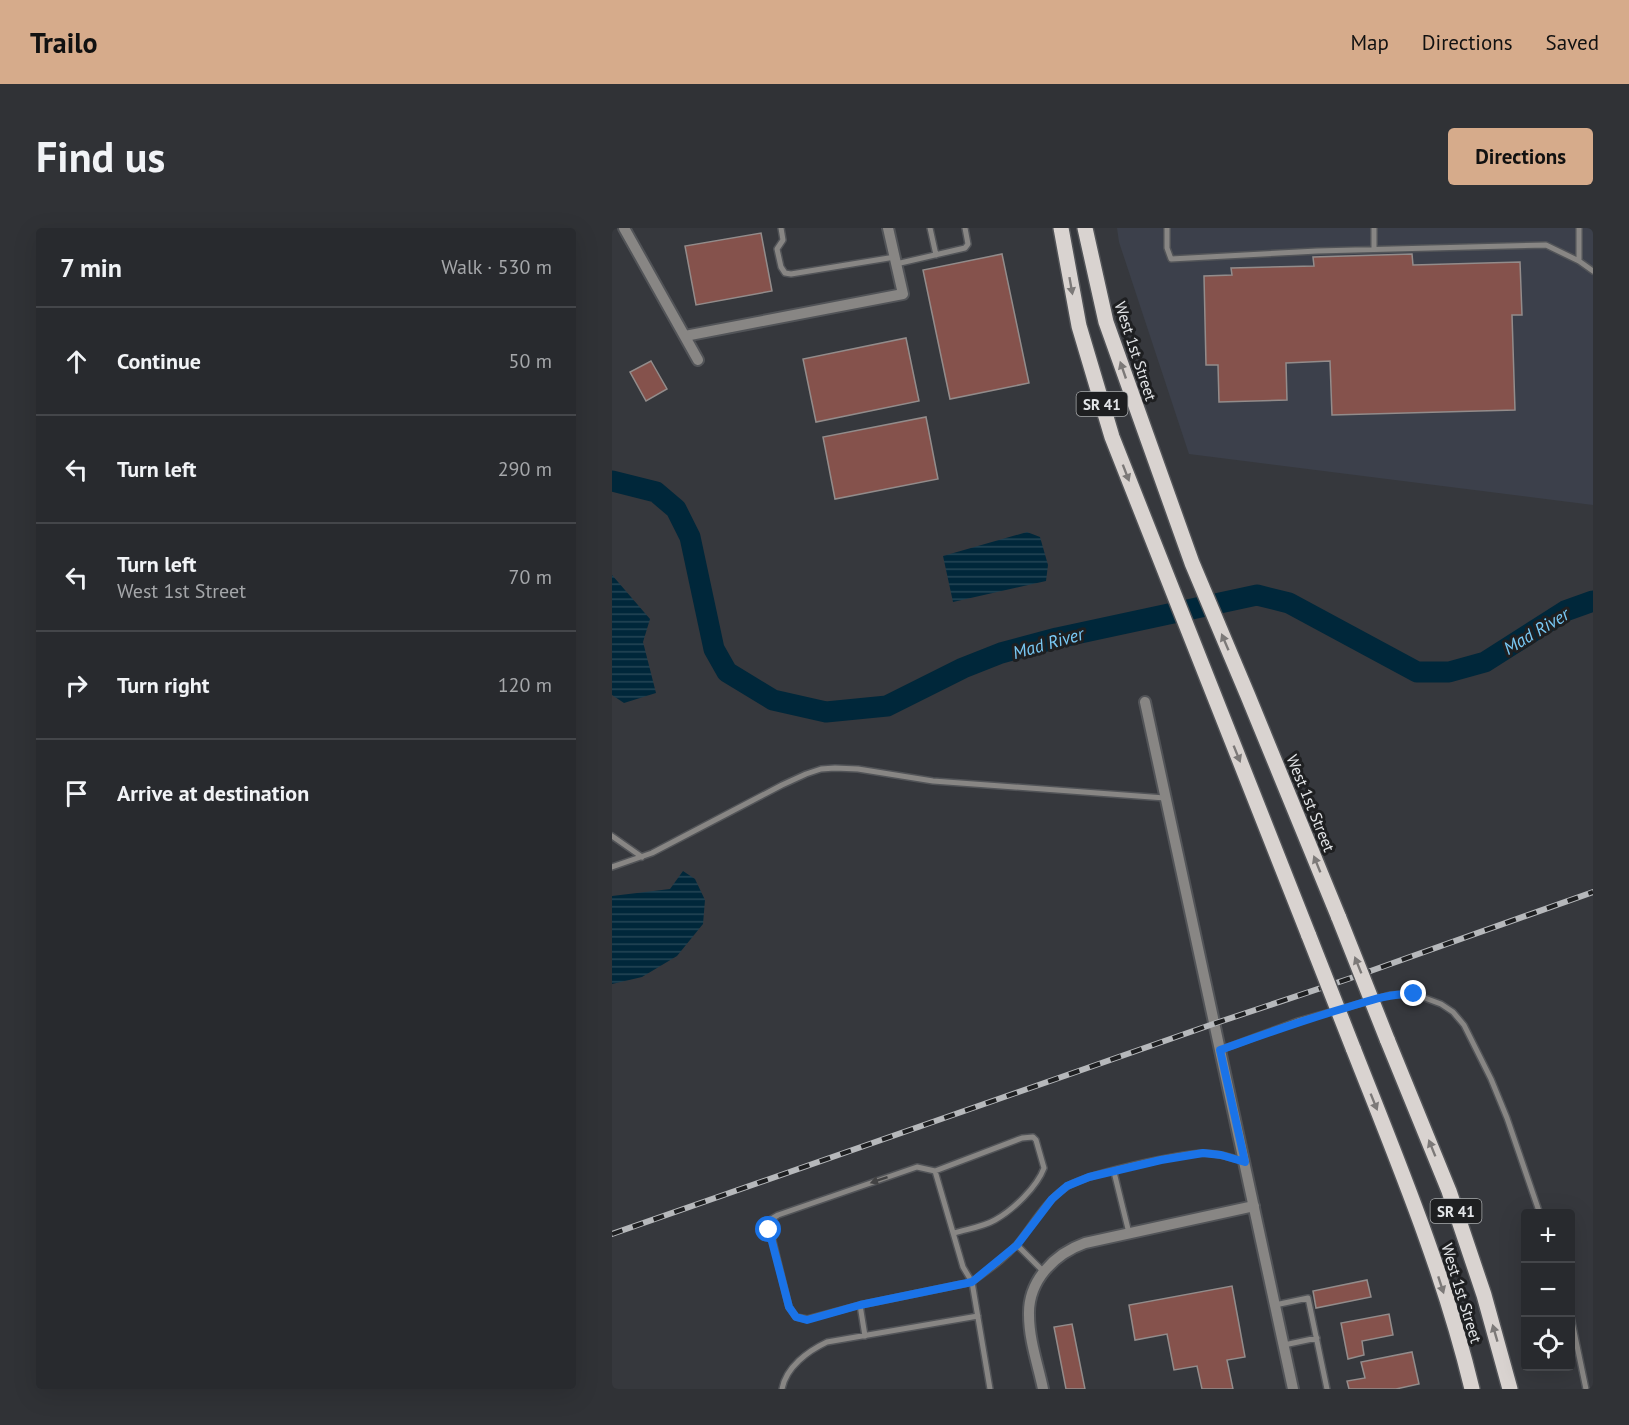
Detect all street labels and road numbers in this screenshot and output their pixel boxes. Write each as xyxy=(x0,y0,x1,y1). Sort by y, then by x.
street label: West 1st Street xyxy=(1111,299,1162,404)
road number: SR 41 xyxy=(1076,392,1128,416)
street label: West 1st Street xyxy=(1282,751,1340,855)
road number: SR 41 xyxy=(1430,1199,1482,1223)
street label: West 1st Street xyxy=(1437,1241,1487,1346)

